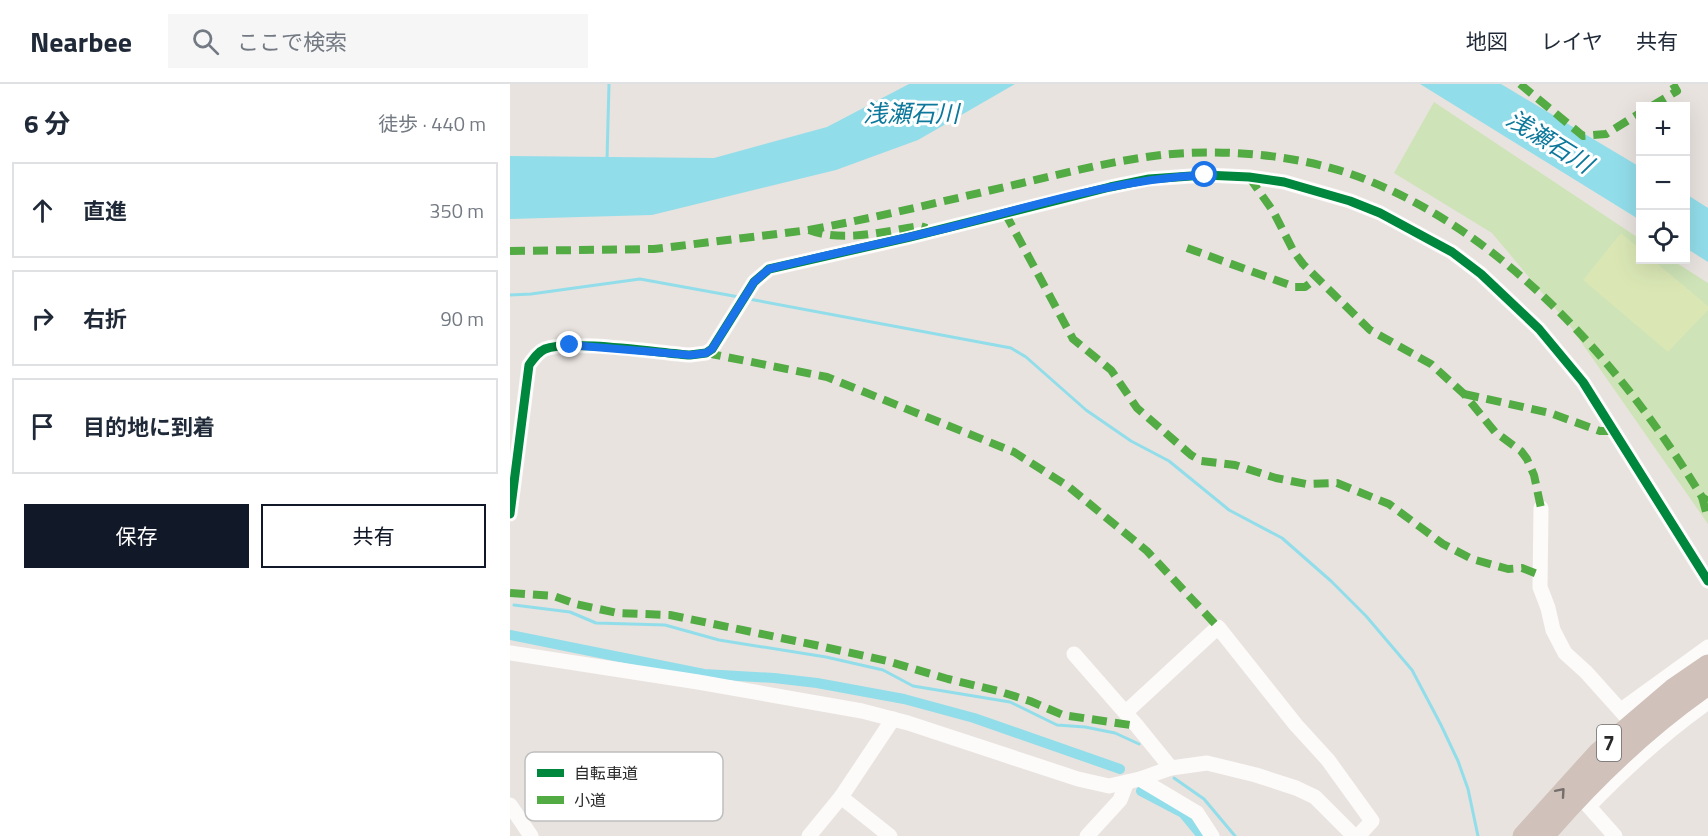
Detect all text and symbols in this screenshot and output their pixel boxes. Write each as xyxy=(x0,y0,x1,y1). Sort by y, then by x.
search box xyxy=(168,14,588,68)
text: Nearbee xyxy=(30,20,132,63)
icon: search xyxy=(189,25,222,58)
text: ここで検索 xyxy=(237,25,347,59)
text: 地図 xyxy=(1466,25,1508,57)
text: レイヤ xyxy=(1541,25,1603,57)
text: 共有 xyxy=(1636,25,1678,57)
water label: 浅瀬石川 xyxy=(863,95,962,131)
water label: 浅瀬石川 xyxy=(1500,100,1603,183)
map controls xyxy=(1636,102,1690,264)
button: + xyxy=(1636,102,1690,156)
text: 6 分 xyxy=(24,104,70,143)
text: 徒歩 · 440 m xyxy=(378,108,486,139)
button: − xyxy=(1636,156,1690,210)
route start xyxy=(1191,161,1217,187)
icon: ahead xyxy=(26,194,59,227)
text: 直進 xyxy=(83,194,127,228)
text: 350 m xyxy=(429,195,484,226)
button: locate xyxy=(1636,210,1690,264)
icon: right xyxy=(26,302,59,335)
text: 右折 xyxy=(83,302,127,336)
text: 90 m xyxy=(440,303,484,334)
route end xyxy=(556,331,582,357)
icon: arrive xyxy=(26,410,59,443)
text: 目的地に到着 xyxy=(83,410,215,444)
button: 保存 xyxy=(24,504,249,568)
button: 共有 xyxy=(261,504,486,568)
road number: 7 xyxy=(1597,725,1621,761)
legend xyxy=(525,752,723,821)
text: 自転車道 xyxy=(574,761,638,785)
text: 小道 xyxy=(574,788,606,812)
one-way arrow xyxy=(1554,788,1565,799)

